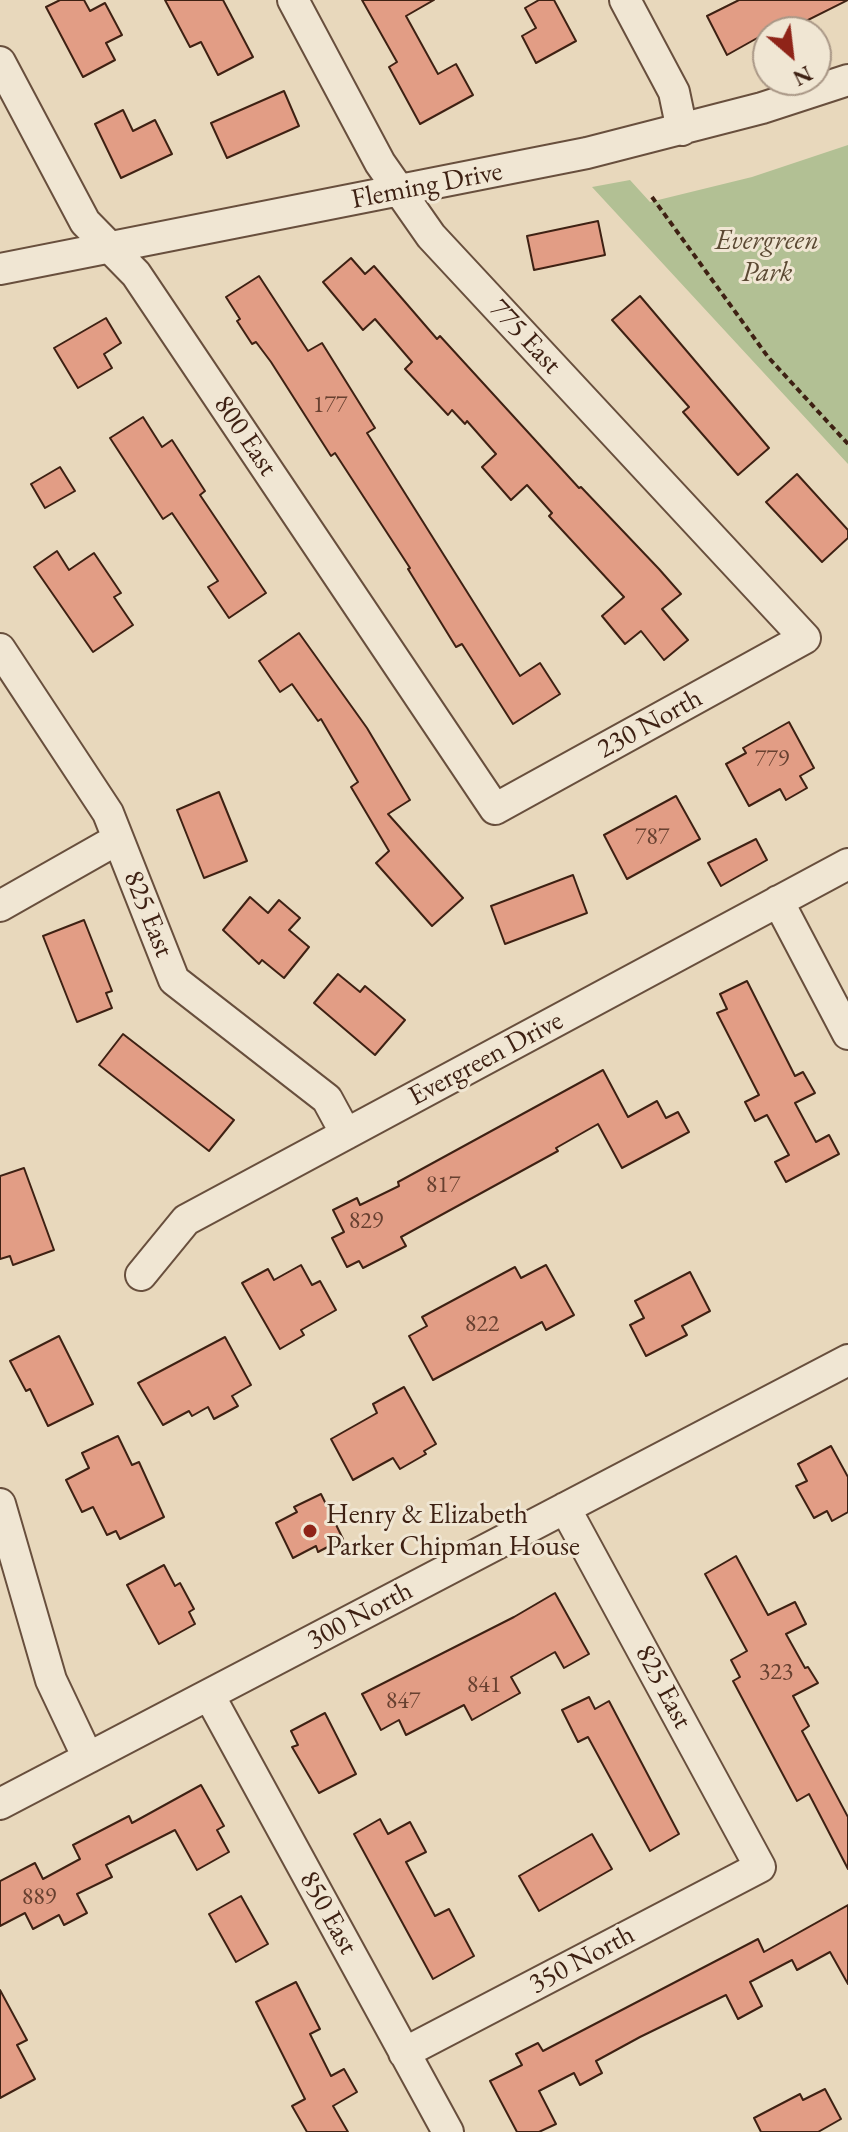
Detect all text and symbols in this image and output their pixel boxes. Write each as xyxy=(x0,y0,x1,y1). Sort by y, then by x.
north arrow xyxy=(752,16,832,96)
text: N xyxy=(788,59,817,93)
street label: Fleming Drive xyxy=(349,155,505,217)
park label: Evergreen Park xyxy=(715,224,819,290)
street label: 775 East xyxy=(482,293,568,381)
street label: 800 East xyxy=(206,389,284,483)
house number: 177 xyxy=(313,391,347,419)
street label: 230 North xyxy=(592,682,708,766)
house number: 779 xyxy=(755,745,789,773)
house number: 787 xyxy=(635,823,669,851)
street label: 825 East xyxy=(116,866,180,962)
street label: Evergreen Drive xyxy=(403,1004,569,1114)
house number: 817 xyxy=(426,1171,460,1199)
house number: 829 xyxy=(349,1207,383,1235)
house number: 822 xyxy=(465,1310,499,1338)
place label: Henry & Elizabeth Parker Chipman House xyxy=(326,1498,580,1564)
marker: Henry & Elizabeth Parker Chipman House xyxy=(301,1522,319,1540)
street label: 300 North xyxy=(302,1574,418,1658)
street label: 825 East xyxy=(627,1639,699,1735)
house number: 323 xyxy=(759,1658,793,1686)
house number: 841 xyxy=(467,1671,501,1699)
house number: 847 xyxy=(386,1687,420,1715)
street label: 850 East xyxy=(291,1865,365,1961)
house number: 889 xyxy=(22,1883,56,1911)
street label: 350 North xyxy=(524,1918,640,2002)

